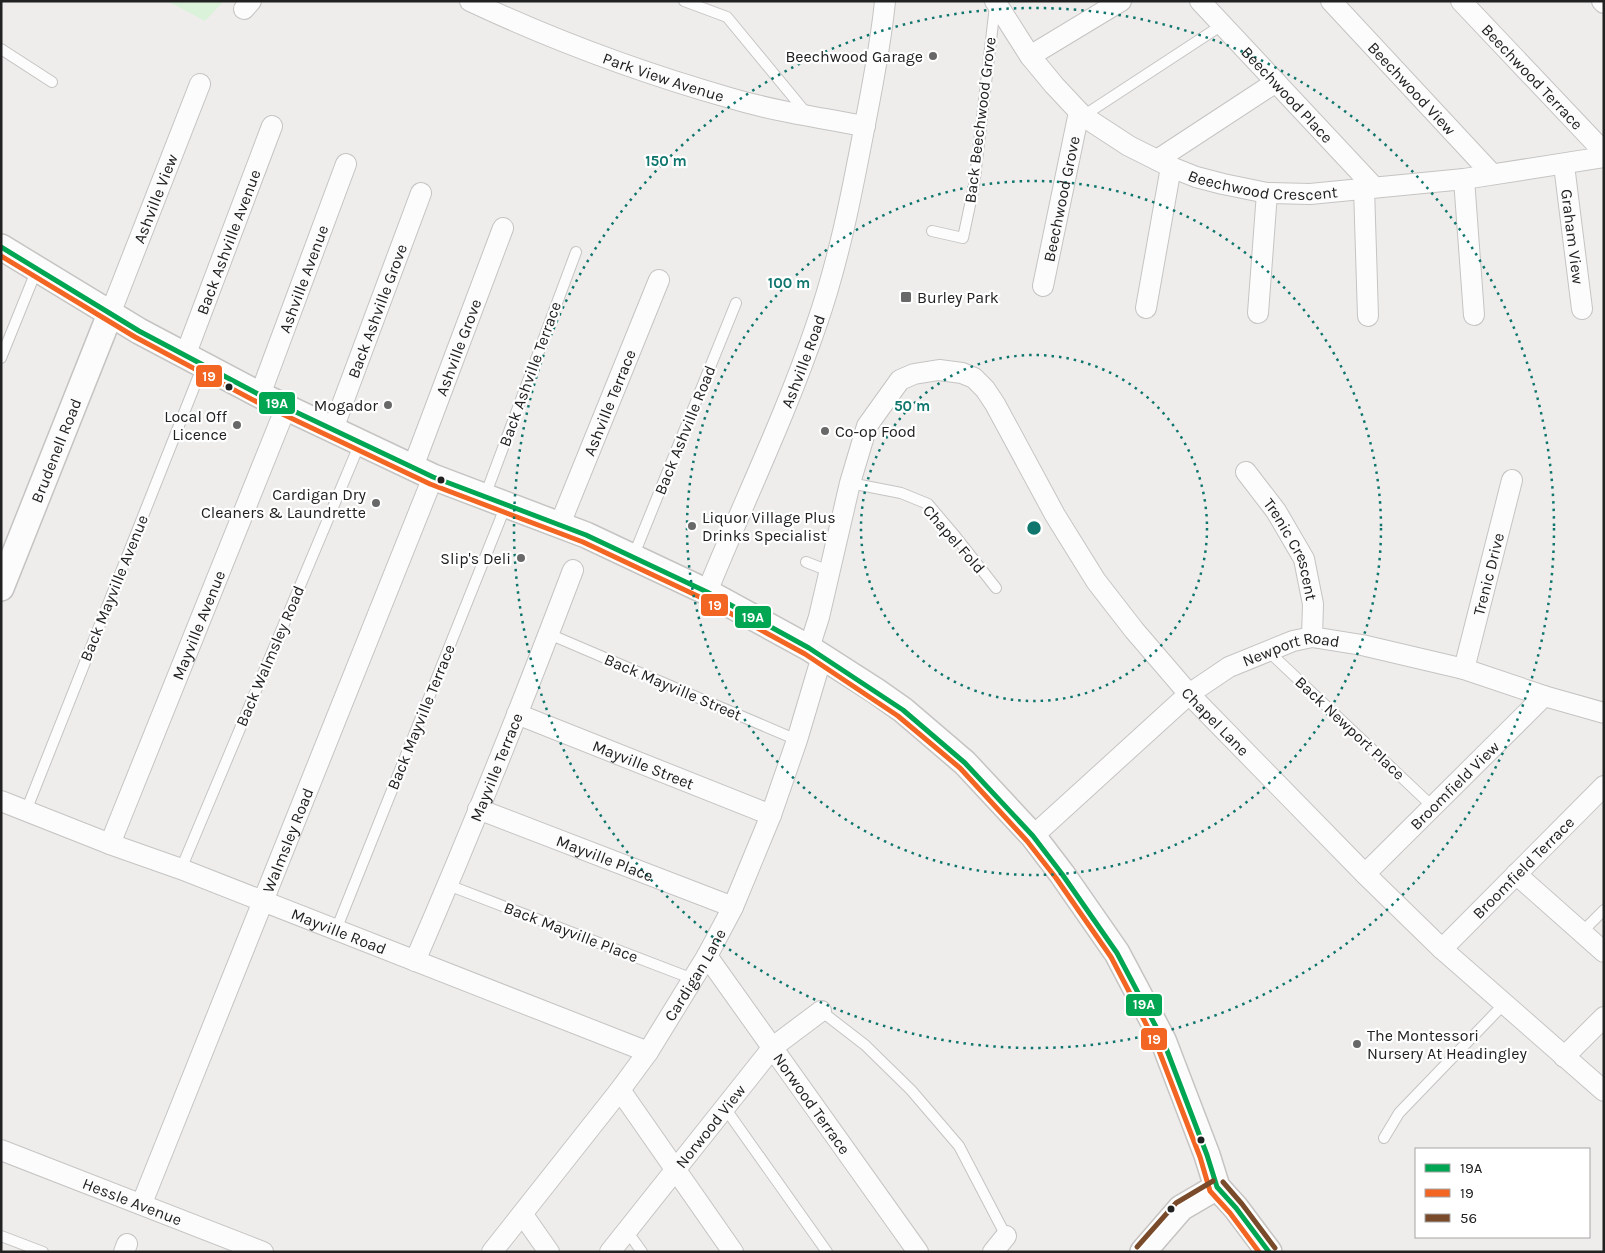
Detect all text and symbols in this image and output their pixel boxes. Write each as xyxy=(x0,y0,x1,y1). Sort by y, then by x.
street label: Beechwood Terrace xyxy=(1478,20,1587,133)
street label: Back Beechwood Grove xyxy=(960,36,1000,204)
street label: Beechwood View xyxy=(1364,38,1460,139)
street label: Beechwood Place xyxy=(1238,42,1337,147)
place label: Beechwood Garage xyxy=(785,47,923,66)
street label: Park View Avenue xyxy=(600,48,726,105)
marker: Beechwood Garage xyxy=(927,50,939,62)
street label: Beechwood Grove xyxy=(1039,134,1083,263)
street label: Ashville View xyxy=(129,151,181,246)
text: 150 m xyxy=(645,152,687,170)
street label: Beechwood Crescent xyxy=(1185,165,1338,204)
street label: Back Ashville Avenue xyxy=(192,167,264,317)
street label: Graham View xyxy=(1558,188,1588,286)
street label: Ashville Avenue xyxy=(275,222,332,335)
street label: Back Ashville Grove xyxy=(343,241,411,381)
text: 100 m xyxy=(768,274,810,292)
place label: Burley Park xyxy=(917,288,999,307)
marker: Burley Park xyxy=(899,290,913,304)
street label: Ashville Grove xyxy=(431,296,485,398)
street label: Back Ashville Terrace xyxy=(495,299,565,449)
street label: Ashville Road xyxy=(777,312,829,411)
street label: Ashville Terrace xyxy=(579,347,639,459)
street label: Back Ashville Road xyxy=(650,363,720,497)
line badge: 19 xyxy=(195,364,223,388)
text: 19 xyxy=(202,368,216,385)
unlabelled marker xyxy=(224,382,234,392)
line badge: 19A xyxy=(258,391,296,415)
text: 19A xyxy=(266,395,288,412)
street label: Brudenell Road xyxy=(26,396,85,505)
place label: Mogador xyxy=(314,396,378,415)
text: 50 m xyxy=(894,397,930,415)
marker: Mogador xyxy=(382,399,394,411)
place label: Local Off Licence xyxy=(164,407,228,444)
marker: Local Off Licence xyxy=(231,419,243,431)
place label: Co-op Food xyxy=(835,422,916,441)
marker: Co-op Food xyxy=(819,425,831,437)
unlabelled marker xyxy=(436,475,446,485)
place label: Cardigan Dry Cleaners & Laundrette xyxy=(201,485,367,522)
street label: Trenic Crescent xyxy=(1260,494,1322,602)
marker: Cardigan Dry Cleaners & Laundrette xyxy=(370,497,382,509)
street label: Chapel Fold xyxy=(919,501,989,577)
place label: Liquor Village Plus Drinks Specialist xyxy=(702,508,836,545)
street label: Back Mayville Avenue xyxy=(76,512,152,664)
centre of rings xyxy=(1025,519,1043,537)
marker: Liquor Village Plus Drinks Specialist xyxy=(686,520,698,532)
street label: Trenic Drive xyxy=(1468,531,1508,617)
place label: Slip's Deli xyxy=(440,549,511,568)
marker: Slip's Deli xyxy=(515,552,527,564)
street label: Mayville Avenue xyxy=(168,568,229,683)
street label: Back Walmsley Road xyxy=(232,583,308,729)
line badge: 19 xyxy=(700,593,729,617)
text: 19 xyxy=(708,597,722,614)
line badge: 19A xyxy=(734,605,772,629)
text: 19A xyxy=(742,609,764,626)
street label: Newport Road xyxy=(1239,628,1341,670)
street label: Back Mayville Terrace xyxy=(383,641,459,793)
street label: Back Mayville Street xyxy=(601,649,745,725)
street label: Back Newport Place xyxy=(1291,672,1409,784)
street label: Chapel Lane xyxy=(1178,683,1253,760)
street label: Mayville Terrace xyxy=(465,710,526,824)
street label: Mayville Street xyxy=(590,736,697,793)
street label: Broomfield View xyxy=(1406,737,1503,834)
street label: Walmsley Road xyxy=(258,785,317,895)
street label: Broomfield Terrace xyxy=(1468,812,1578,923)
street label: Mayville Place xyxy=(554,831,656,885)
street label: Back Mayville Place xyxy=(501,898,641,966)
street label: Mayville Road xyxy=(289,904,389,958)
street label: Cardigan Lane xyxy=(660,925,729,1024)
line badge: 19A xyxy=(1125,993,1163,1017)
text: 19A xyxy=(1133,996,1155,1013)
place label: The Montessori Nursery At Headingley xyxy=(1367,1026,1527,1063)
line badge: 19 xyxy=(1140,1027,1168,1051)
text: 19 xyxy=(1147,1031,1161,1048)
marker: The Montessori Nursery At Headingley xyxy=(1351,1038,1363,1050)
street label: Norwood Terrace xyxy=(770,1049,855,1158)
street label: Norwood View xyxy=(671,1080,749,1172)
unlabelled marker xyxy=(1196,1135,1206,1145)
legend xyxy=(1415,1148,1590,1238)
text: 19A xyxy=(1460,1159,1483,1177)
street label: Hessle Avenue xyxy=(80,1173,185,1229)
text: 19 xyxy=(1460,1184,1474,1202)
unlabelled marker xyxy=(1166,1204,1176,1214)
text: 56 xyxy=(1460,1209,1477,1227)

